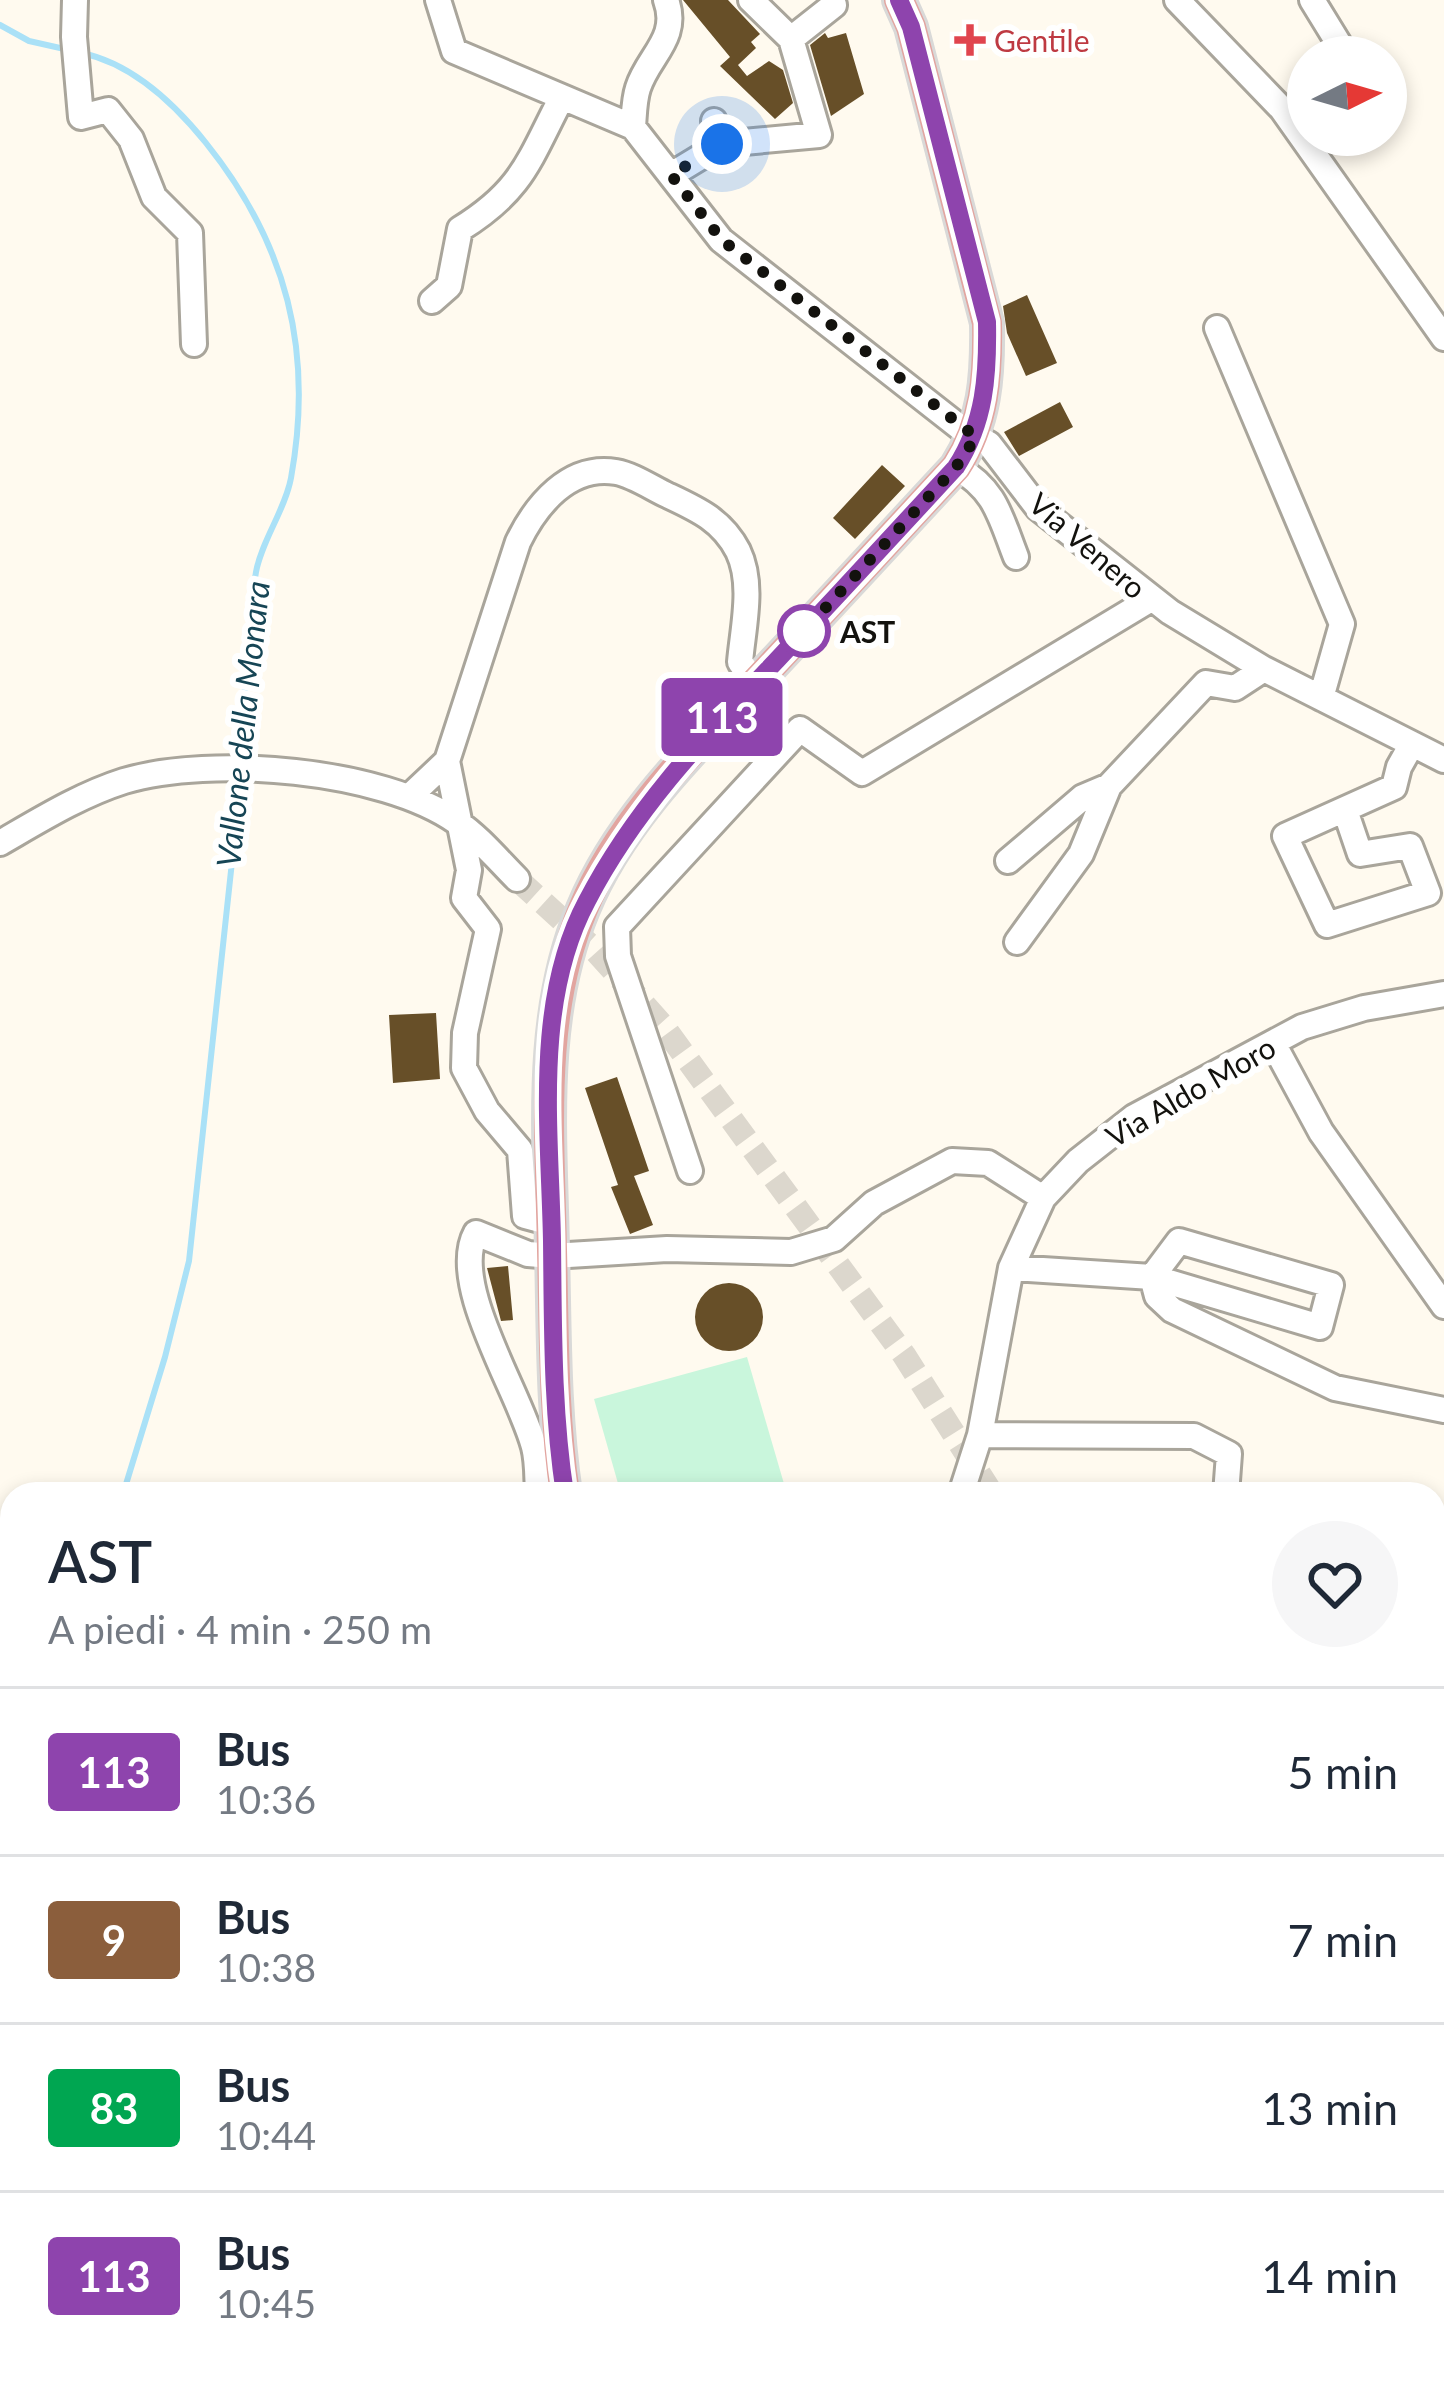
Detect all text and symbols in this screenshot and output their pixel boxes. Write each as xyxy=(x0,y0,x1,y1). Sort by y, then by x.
place label: Gentile xyxy=(994,22,1090,58)
marker: Gentile xyxy=(957,27,983,53)
north arrow xyxy=(1287,36,1407,156)
map controls xyxy=(1287,36,1407,156)
your location xyxy=(692,114,752,174)
street label: Via Venero xyxy=(1022,485,1154,605)
water label: Vallone della Monara xyxy=(207,579,277,869)
marker: AST xyxy=(779,606,829,656)
place label: AST xyxy=(839,613,895,649)
line badge: 113 xyxy=(653,678,791,756)
text: 113 xyxy=(685,692,759,742)
street label: Via Aldo Moro xyxy=(1099,1028,1281,1154)
button: heart xyxy=(1272,1521,1398,1647)
text: AST xyxy=(48,1527,152,1595)
text: A piedi · 4 min · 250 m xyxy=(48,1606,432,1652)
text: Bus xyxy=(216,1722,290,1776)
text: 5 min xyxy=(1287,1745,1398,1799)
text: 113 xyxy=(77,1747,151,1797)
text: 10:36 xyxy=(216,1776,316,1822)
text: Bus xyxy=(216,1890,290,1944)
text: 7 min xyxy=(1287,1913,1398,1967)
text: 9 xyxy=(102,1915,126,1965)
text: 10:38 xyxy=(216,1944,316,1990)
text: Bus xyxy=(216,2058,290,2112)
text: 13 min xyxy=(1261,2081,1398,2135)
text: 83 xyxy=(90,2083,138,2133)
text: 10:44 xyxy=(216,2112,316,2158)
text: Bus xyxy=(216,2226,290,2280)
text: 14 min xyxy=(1261,2249,1398,2303)
text: 113 xyxy=(77,2251,151,2301)
text: 10:45 xyxy=(216,2280,316,2326)

